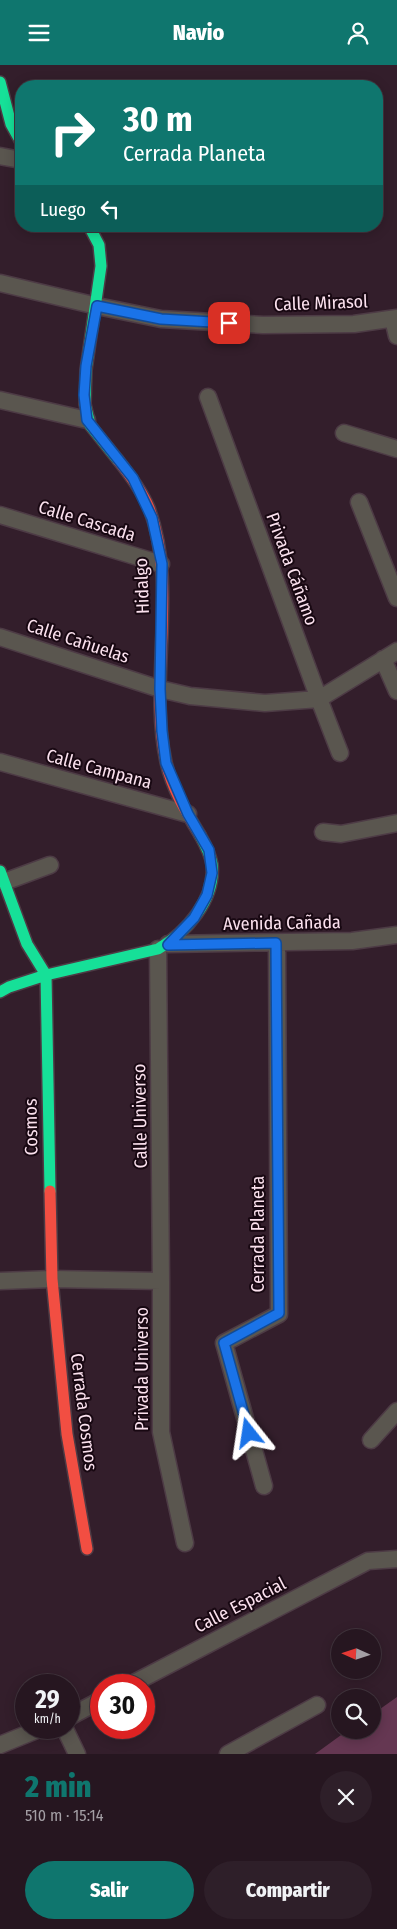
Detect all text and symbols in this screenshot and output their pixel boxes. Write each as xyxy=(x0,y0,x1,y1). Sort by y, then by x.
icon: menu xyxy=(25,19,53,47)
text: Navio xyxy=(173,19,224,46)
icon: person xyxy=(344,19,372,47)
text: 30 m xyxy=(123,98,193,140)
icon: right xyxy=(40,100,105,165)
text: Cerrada Planeta xyxy=(123,140,266,167)
icon: left xyxy=(96,195,124,223)
text: Luego xyxy=(40,198,86,221)
street label: Calle Mirasol xyxy=(274,290,368,316)
pin xyxy=(208,302,250,344)
icon: arrive xyxy=(215,309,243,337)
street label: Calle Cascada xyxy=(36,496,138,546)
street label: Privada Cáñamo xyxy=(261,510,323,628)
street label: Hidalgo xyxy=(130,558,154,614)
street label: Calle Cañuelas xyxy=(24,614,132,668)
street label: Calle Campana xyxy=(44,744,154,794)
street label: Avenida Cañada xyxy=(223,911,341,935)
street label: Calle Universo xyxy=(128,1063,152,1169)
street label: Cosmos xyxy=(19,1098,42,1156)
street label: Cerrada Planeta xyxy=(247,1175,269,1292)
street label: Privada Universo xyxy=(131,1307,153,1431)
street label: Cerrada Cosmos xyxy=(66,1352,102,1472)
position arrow xyxy=(222,1406,274,1458)
street label: Calle Espacial xyxy=(190,1572,290,1638)
north arrow xyxy=(331,1629,381,1679)
map controls xyxy=(331,1629,381,1739)
speed limit sign: 30 xyxy=(90,1674,155,1739)
text: 29 xyxy=(35,1685,60,1715)
button: search xyxy=(331,1689,381,1739)
text: km/h xyxy=(34,1712,61,1726)
text: 2 min xyxy=(25,1769,91,1805)
button: close xyxy=(320,1771,372,1823)
text: 510 m · 15:14 xyxy=(25,1806,103,1825)
button: Salir xyxy=(25,1861,194,1919)
button: Compartir xyxy=(204,1861,372,1919)

